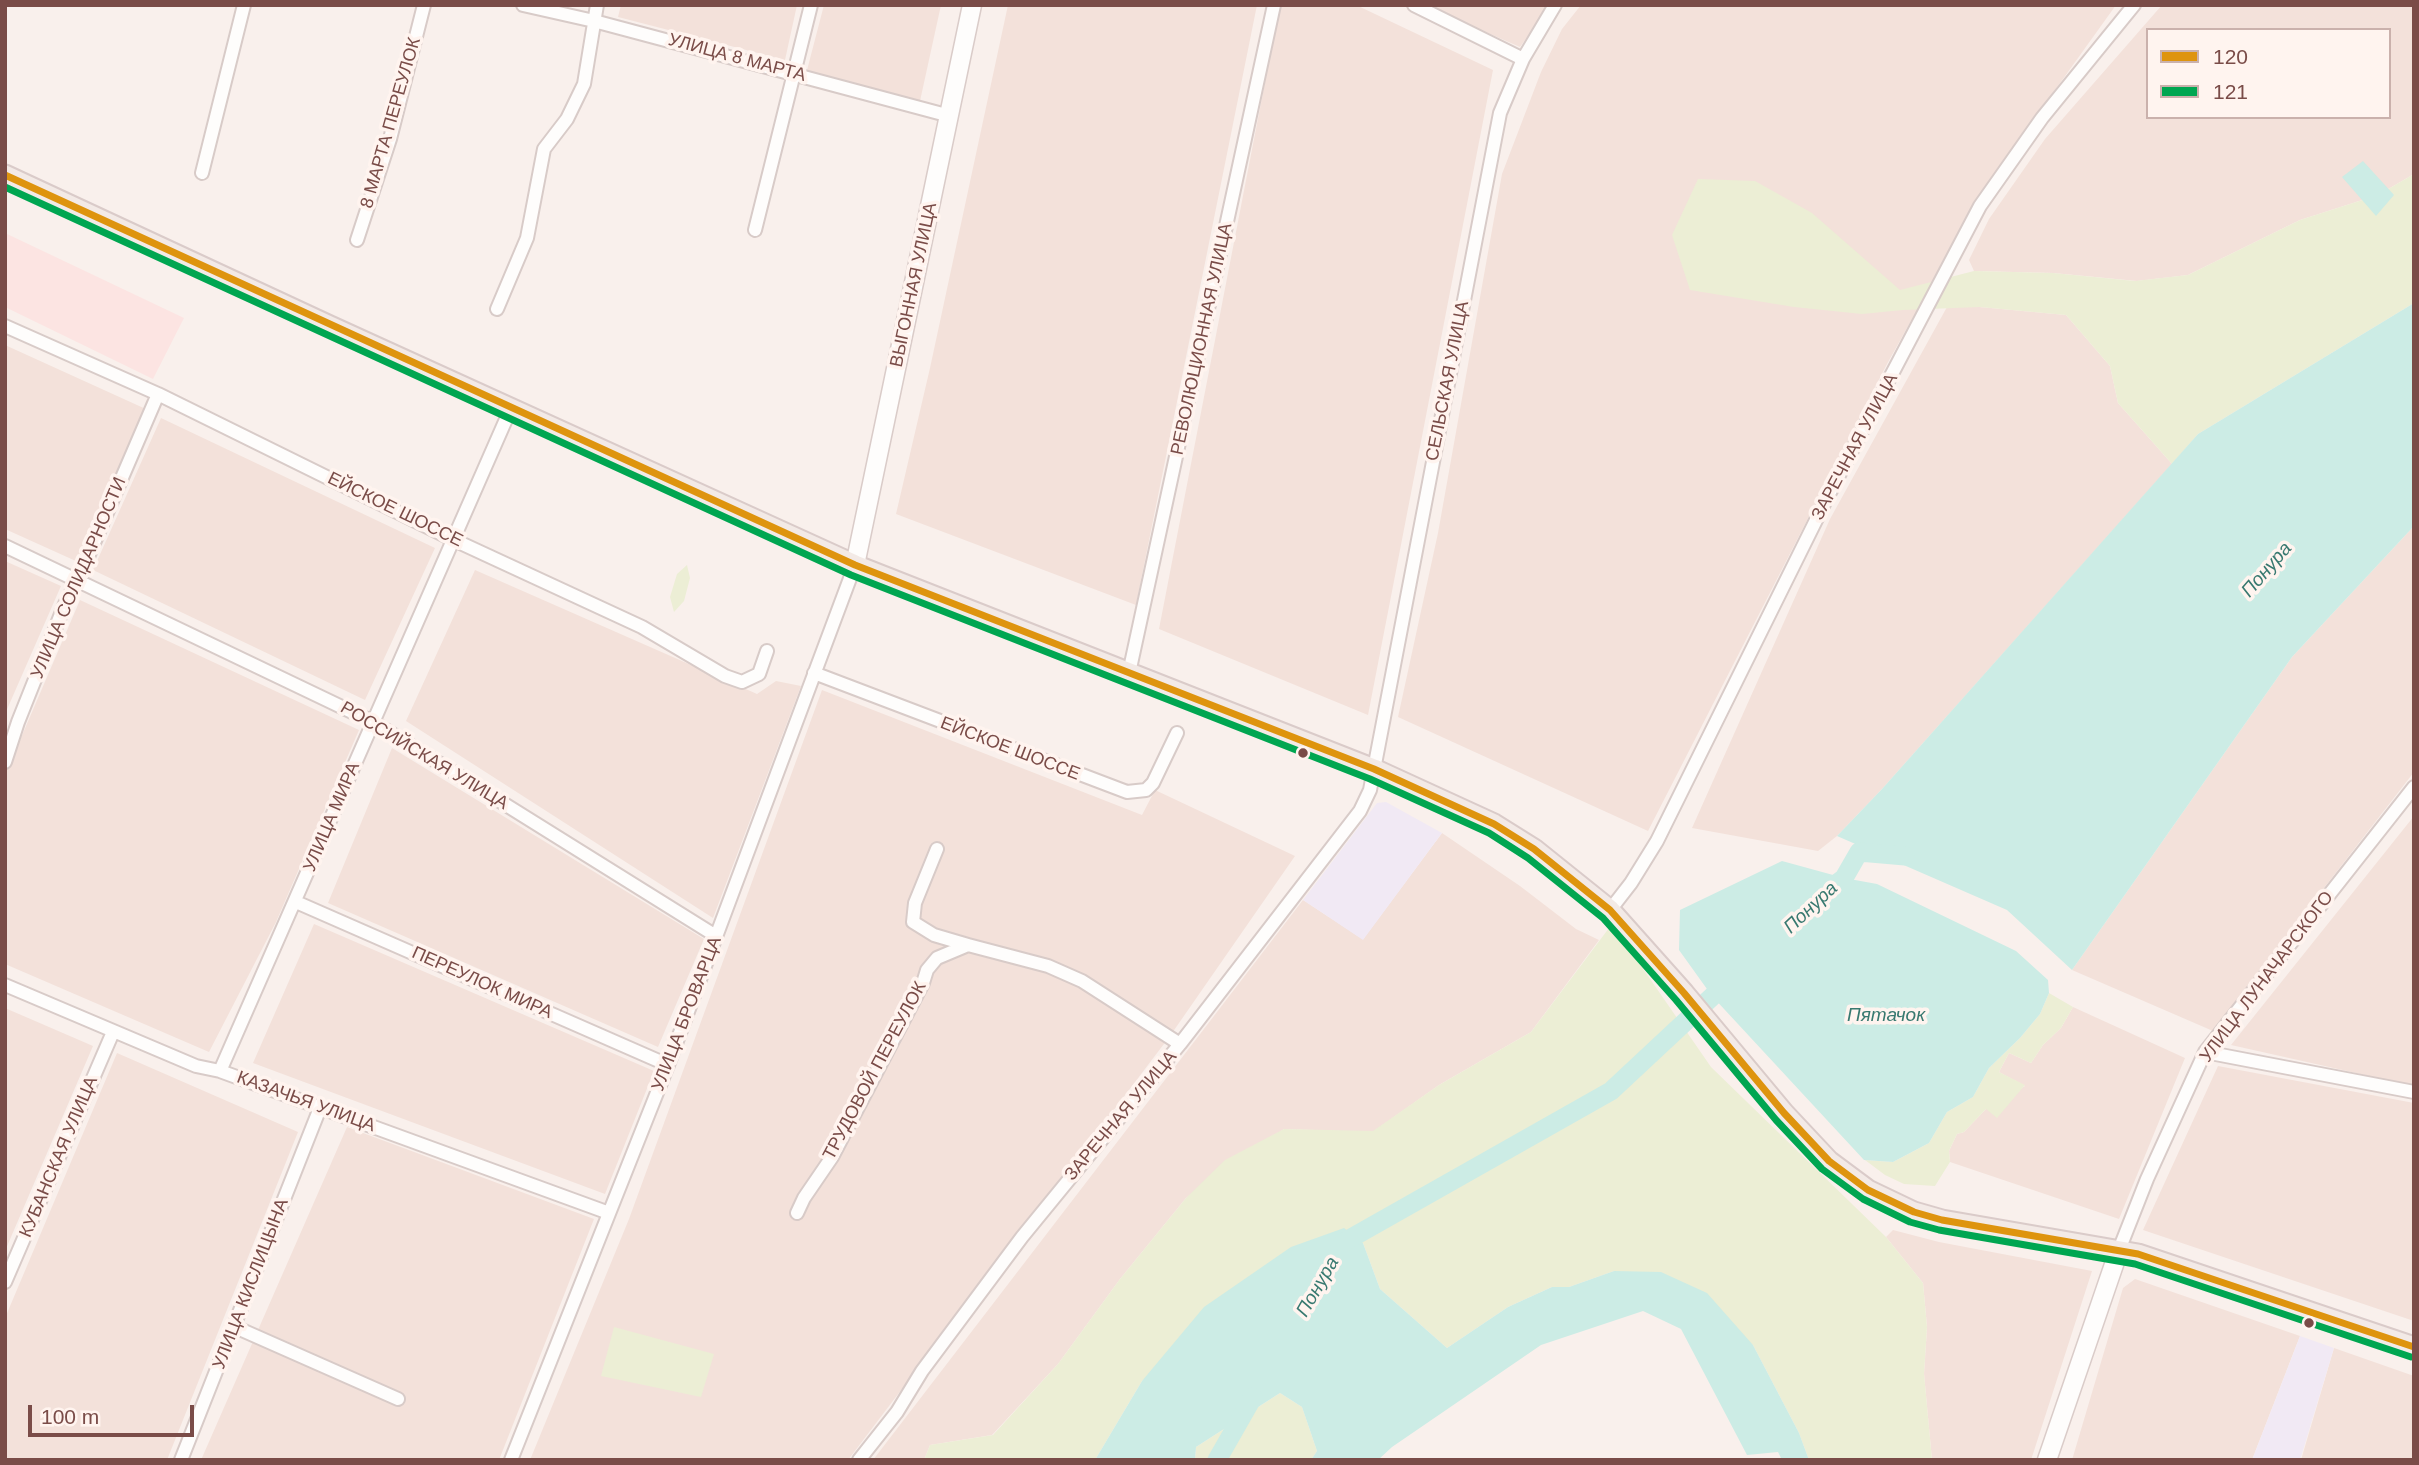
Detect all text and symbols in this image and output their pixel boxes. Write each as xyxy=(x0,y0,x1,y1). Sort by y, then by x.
legend xyxy=(2146,28,2391,119)
street label: УЛИЦА 8 МАРТА xyxy=(666,29,808,87)
street label: 8 МАРТА ПЕРЕУЛОК xyxy=(356,35,426,211)
text: 120 xyxy=(2213,45,2248,68)
text: 121 xyxy=(2213,80,2248,103)
street label: ВЫГОННАЯ УЛИЦА xyxy=(886,201,942,369)
street label: РЕВОЛЮЦИОННАЯ УЛИЦА xyxy=(1167,221,1237,457)
street label: СЕЛЬСКАЯ УЛИЦА xyxy=(1422,299,1474,463)
street label: ЗАРЕЧНАЯ УЛИЦА xyxy=(1807,370,1903,524)
street label: ЕЙСКОЕ ШОССЕ xyxy=(324,468,466,552)
street label: УЛИЦА СОЛИДАРНОСТИ xyxy=(27,474,131,682)
water label: Понура xyxy=(2237,538,2297,602)
street label: РОССИЙСКАЯ УЛИЦА xyxy=(336,697,512,815)
street label: ЕЙСКОЕ ШОССЕ xyxy=(937,712,1083,786)
unlabelled marker xyxy=(1296,746,1310,760)
street label: УЛИЦА МИРА xyxy=(299,759,365,875)
water label: Понура xyxy=(1779,877,1843,939)
street label: УЛИЦА ЛУНАЧАРСКОГО xyxy=(2196,887,2338,1067)
street label: УЛИЦА БРОВАРЦА xyxy=(648,934,726,1094)
street label: ПЕРЕУЛОК МИРА xyxy=(408,942,556,1024)
street label: ТРУДОВОЙ ПЕРЕУЛОК xyxy=(819,978,931,1164)
water label: Пятачок xyxy=(1847,1005,1925,1027)
street label: ЗАРЕЧНАЯ УЛИЦА xyxy=(1060,1047,1182,1185)
street label: КАЗАЧЬЯ УЛИЦА xyxy=(234,1067,378,1137)
street label: КУБАНСКАЯ УЛИЦА xyxy=(15,1073,103,1241)
street label: УЛИЦА КИСЛИЦЫНА xyxy=(209,1196,293,1372)
water label: Понура xyxy=(1292,1253,1344,1321)
unlabelled marker xyxy=(2302,1316,2316,1330)
scale bar xyxy=(32,1392,198,1436)
text: 100 m xyxy=(41,1405,99,1428)

